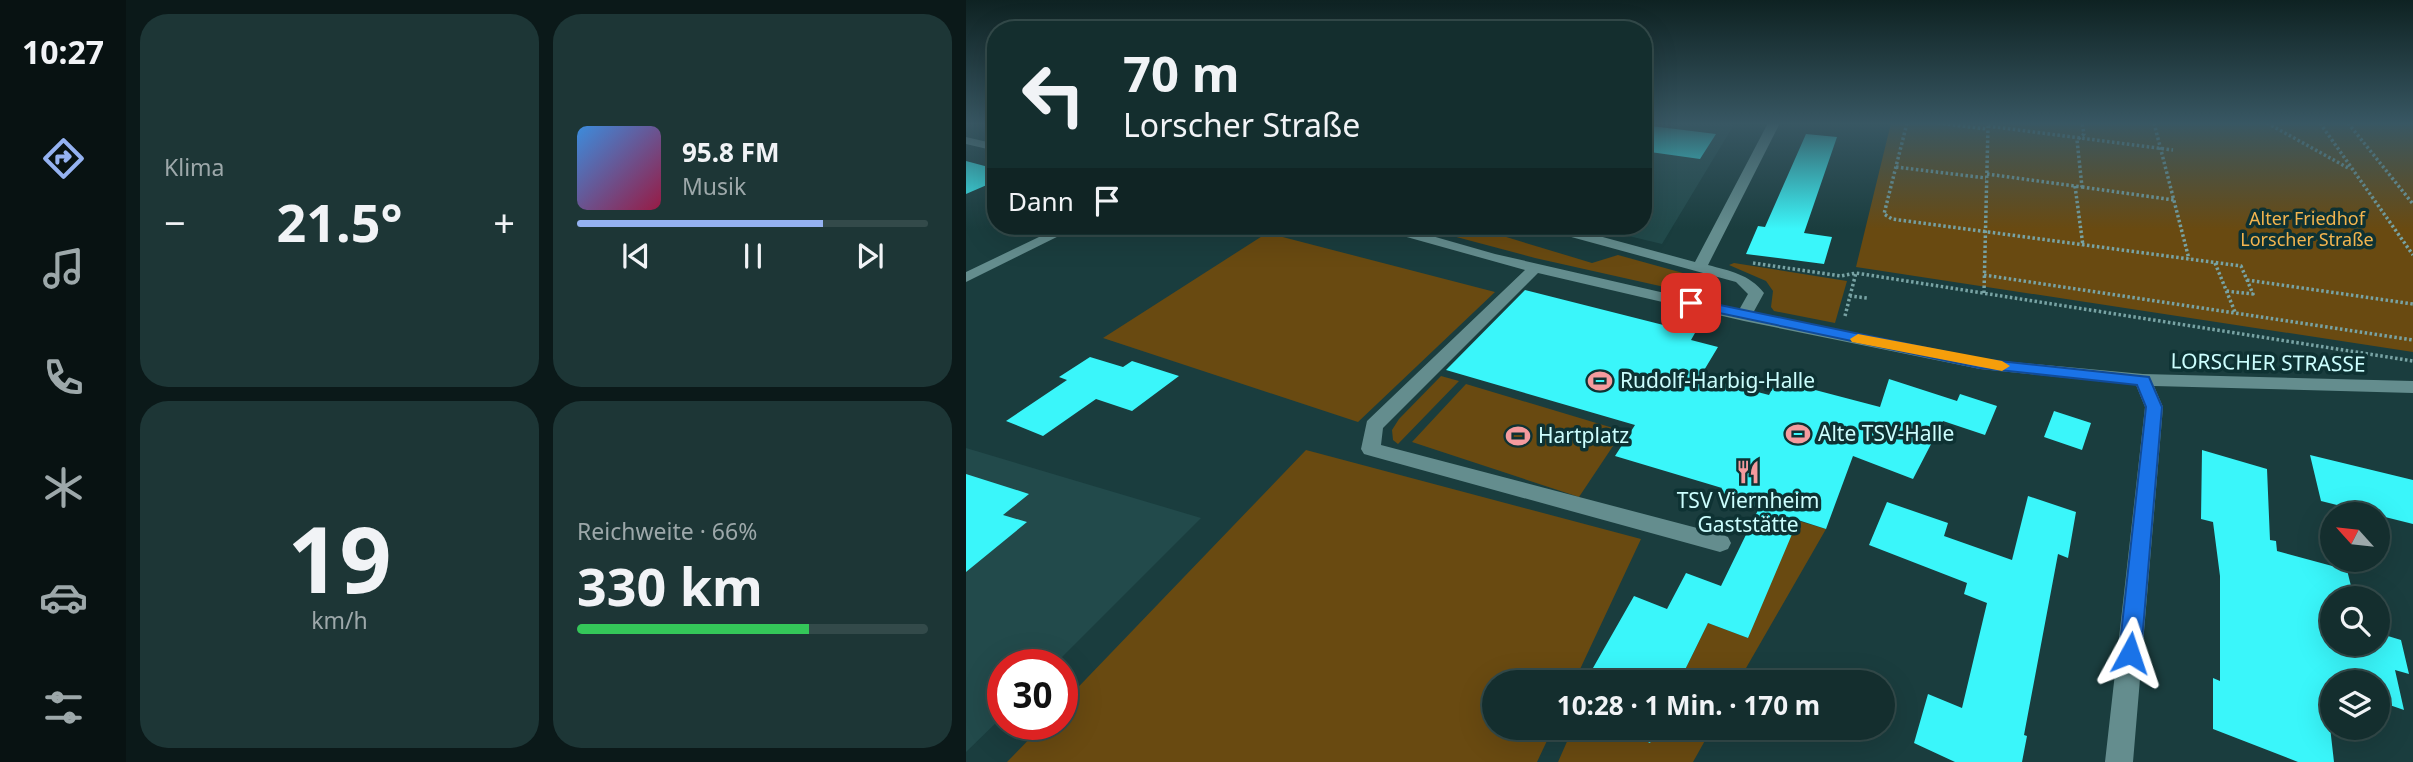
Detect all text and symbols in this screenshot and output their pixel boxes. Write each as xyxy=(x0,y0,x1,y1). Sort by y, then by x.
text: 10:27 xyxy=(22,30,104,73)
text: 70 m xyxy=(1123,40,1240,106)
icon: left xyxy=(1008,49,1099,140)
text: Lorscher Straße xyxy=(1123,103,1360,146)
icon: directions xyxy=(39,134,88,183)
text: 95.8 FM xyxy=(682,134,779,170)
text: Klima xyxy=(164,151,225,183)
text: Musik xyxy=(682,170,746,202)
icon: arrive xyxy=(1088,182,1126,220)
text: Dann xyxy=(1008,183,1074,219)
text: 21.5° xyxy=(277,186,402,257)
text: − xyxy=(164,196,186,248)
text: + xyxy=(493,196,515,248)
park label: Alter Friedhof Lorscher Straße xyxy=(2240,206,2374,251)
icon: previous xyxy=(617,237,655,275)
icon: pause xyxy=(734,237,772,275)
icon: next xyxy=(851,237,889,275)
icon: music xyxy=(39,244,88,293)
pin xyxy=(1661,273,1721,333)
icon: arrive xyxy=(1672,284,1710,322)
street label: LORSCHER STRASSE xyxy=(2170,346,2366,378)
icon: phone xyxy=(39,353,88,402)
place label: Rudolf-Harbig-Halle xyxy=(1620,366,1815,394)
sports icon: Rudolf-Harbig-Halle xyxy=(1586,367,1614,395)
place label: Alte TSV-Halle xyxy=(1818,419,1954,447)
sports icon: Alte TSV-Halle xyxy=(1784,420,1812,448)
place label: Hartplatz xyxy=(1538,421,1629,449)
sports icon: Hartplatz xyxy=(1504,422,1532,450)
restaurant icon: TSV Viernheim Gaststätte xyxy=(1734,458,1762,486)
icon: climate xyxy=(39,463,88,512)
place label: TSV Viernheim Gaststätte xyxy=(1677,486,1819,538)
text: 19 xyxy=(287,496,392,620)
north arrow xyxy=(2320,502,2390,572)
map controls xyxy=(2320,502,2390,740)
text: Reichweite · 66% xyxy=(577,515,757,547)
text: 330 km xyxy=(577,550,763,621)
icon: car xyxy=(39,573,88,622)
button: search xyxy=(2320,586,2390,656)
text: km/h xyxy=(311,604,368,636)
position arrow xyxy=(2093,616,2167,690)
speed limit sign: 30 xyxy=(987,649,1078,740)
button: layers xyxy=(2320,670,2390,740)
icon: filters xyxy=(39,683,88,732)
text: 10:28 · 1 Min. · 170 m xyxy=(1557,687,1820,723)

